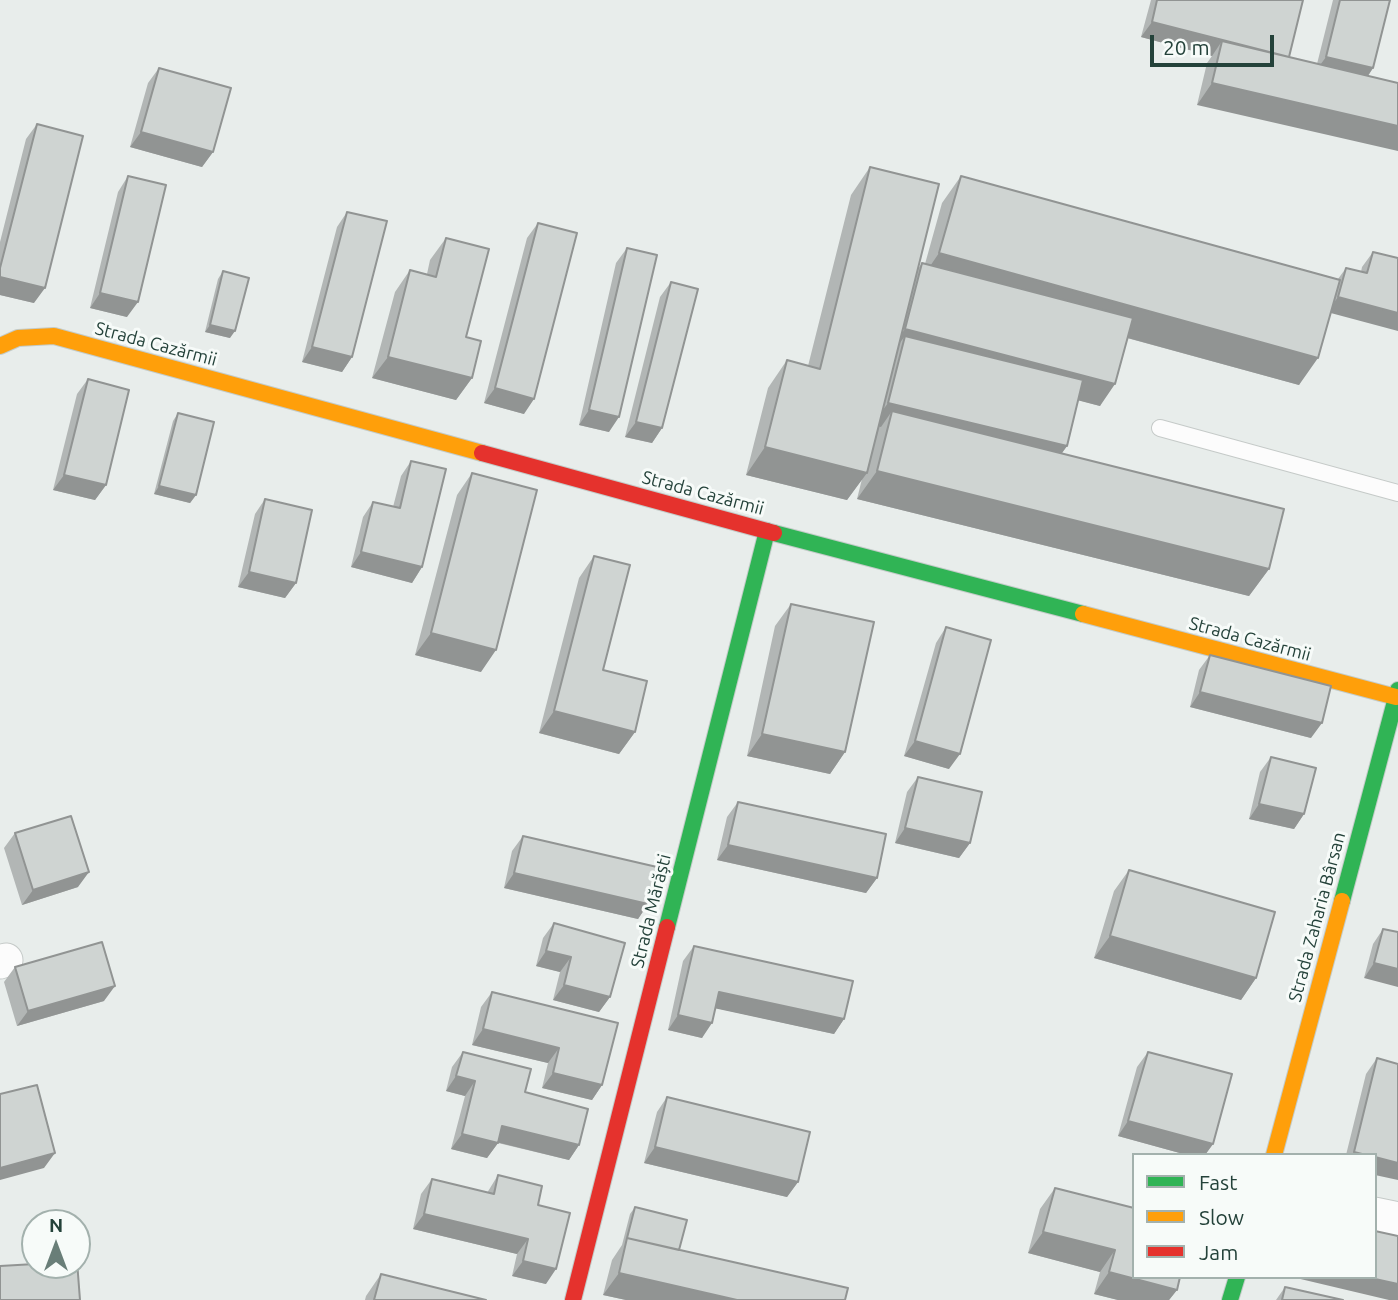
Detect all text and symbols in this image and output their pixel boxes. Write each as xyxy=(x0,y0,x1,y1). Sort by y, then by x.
scale bar xyxy=(1153,21,1277,65)
text: 20 m xyxy=(1163,35,1210,59)
street label: Strada Cazărmii xyxy=(93,317,219,371)
street label: Strada Cazărmii xyxy=(640,466,766,520)
street label: Strada Cazărmii xyxy=(1187,612,1313,666)
street label: Strada Zaharia Bârsan xyxy=(1284,830,1350,1004)
street label: Strada Mărăști xyxy=(626,852,676,970)
legend xyxy=(1132,1153,1377,1279)
text: Fast xyxy=(1199,1170,1237,1194)
text: Slow xyxy=(1199,1205,1244,1229)
north arrow xyxy=(21,1209,91,1279)
text: N xyxy=(49,1214,63,1236)
text: Jam xyxy=(1199,1240,1238,1264)

